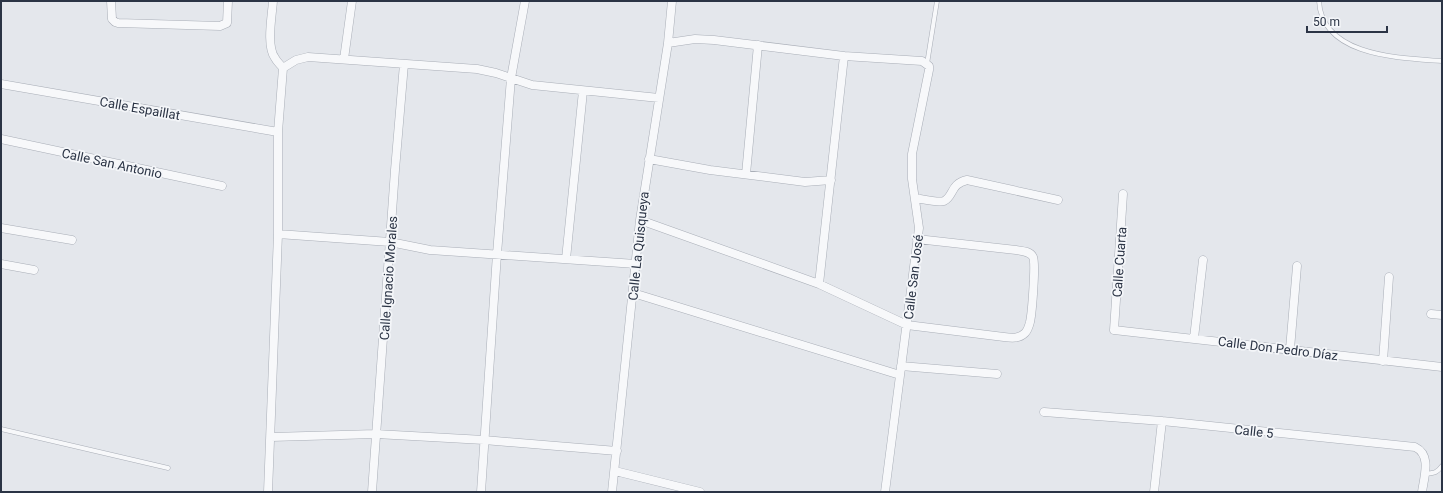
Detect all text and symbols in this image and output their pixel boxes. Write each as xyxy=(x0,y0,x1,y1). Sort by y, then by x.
scale bar xyxy=(1307,8,1387,34)
text: 50 m xyxy=(1313,15,1340,29)
street label: Calle Espaillat xyxy=(99,94,181,123)
street label: Calle San Antonio xyxy=(60,146,163,181)
street label: Calle La Quisqueya xyxy=(625,191,652,301)
street label: Calle Ignacio Morales xyxy=(377,215,400,341)
street label: Calle Cuarta xyxy=(1110,226,1129,298)
street label: Calle San José xyxy=(901,234,926,320)
street label: Calle Don Pedro Díaz xyxy=(1217,334,1339,363)
street label: Calle 5 xyxy=(1234,422,1274,441)

